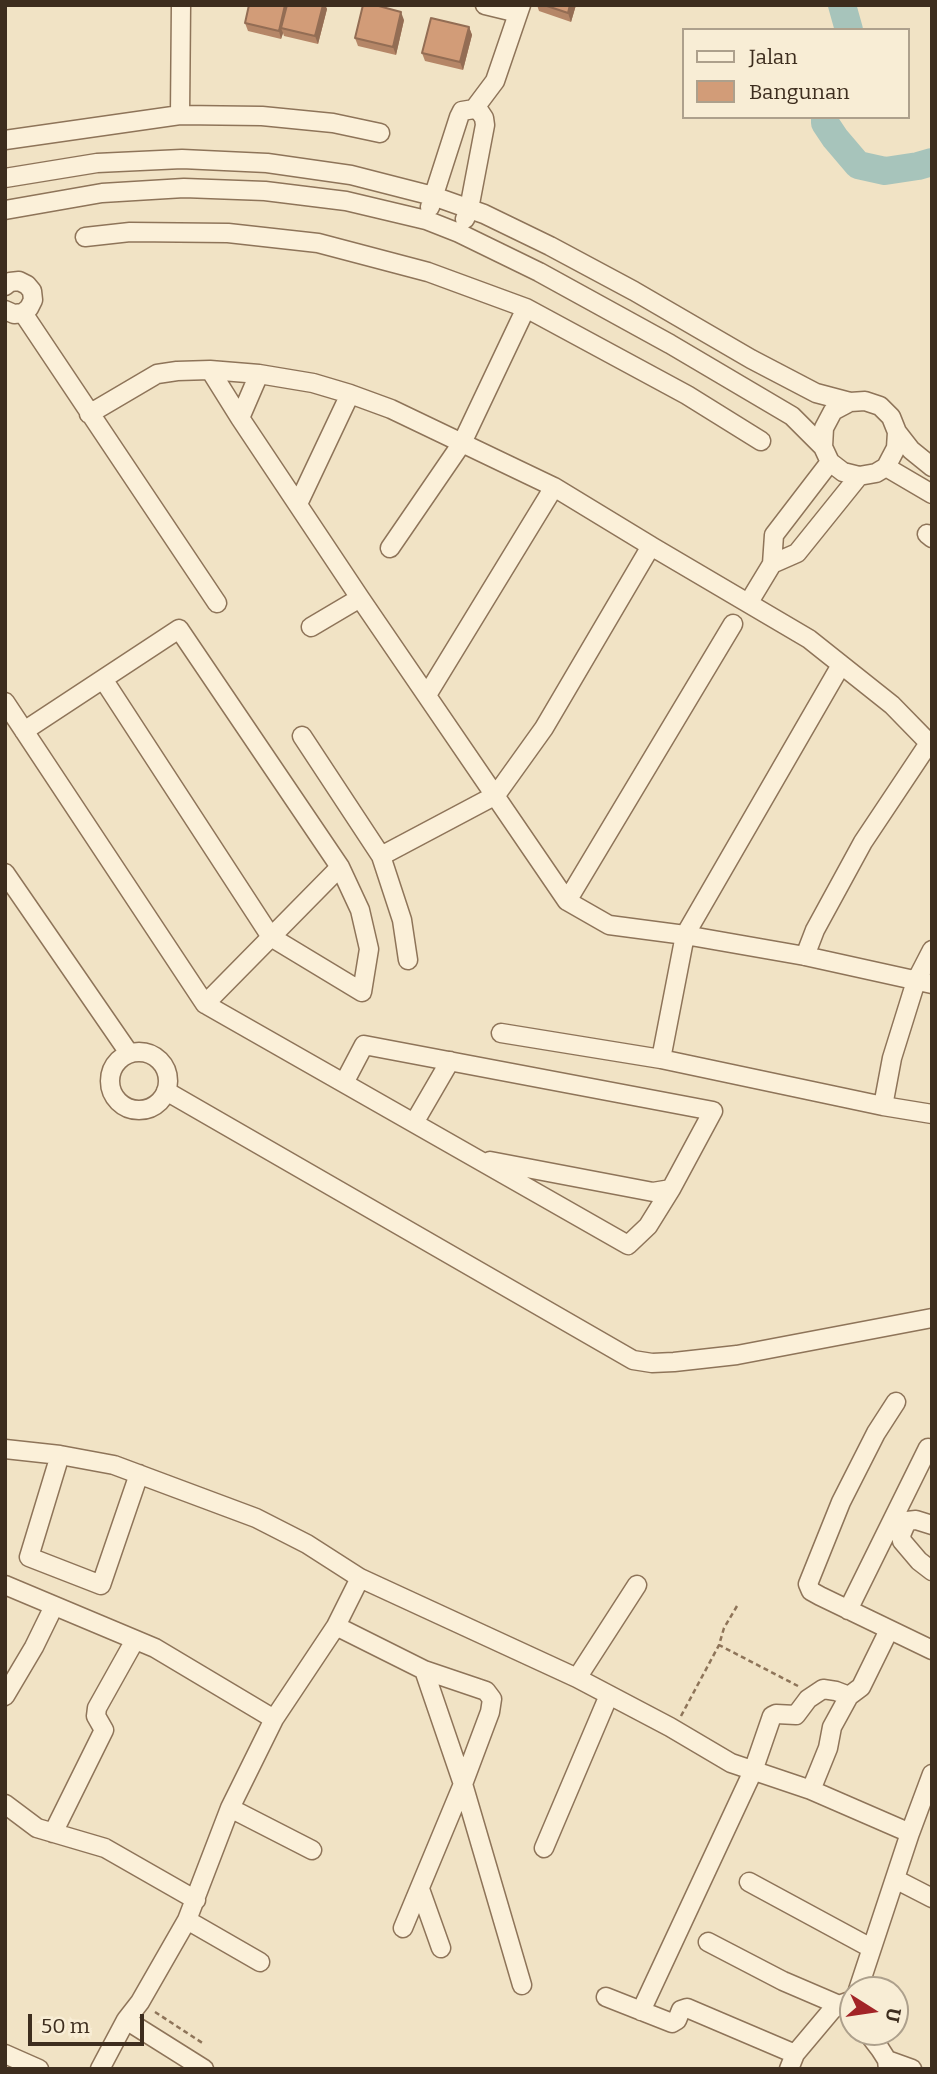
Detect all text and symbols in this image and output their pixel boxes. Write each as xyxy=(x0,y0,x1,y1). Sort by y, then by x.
legend xyxy=(682,28,909,119)
text: Jalan xyxy=(749,44,798,70)
text: Bangunan xyxy=(749,79,850,105)
north arrow xyxy=(839,1976,909,2046)
scale bar xyxy=(32,2000,147,2044)
text: U xyxy=(880,2006,906,2024)
text: 50 m xyxy=(41,2013,90,2039)

